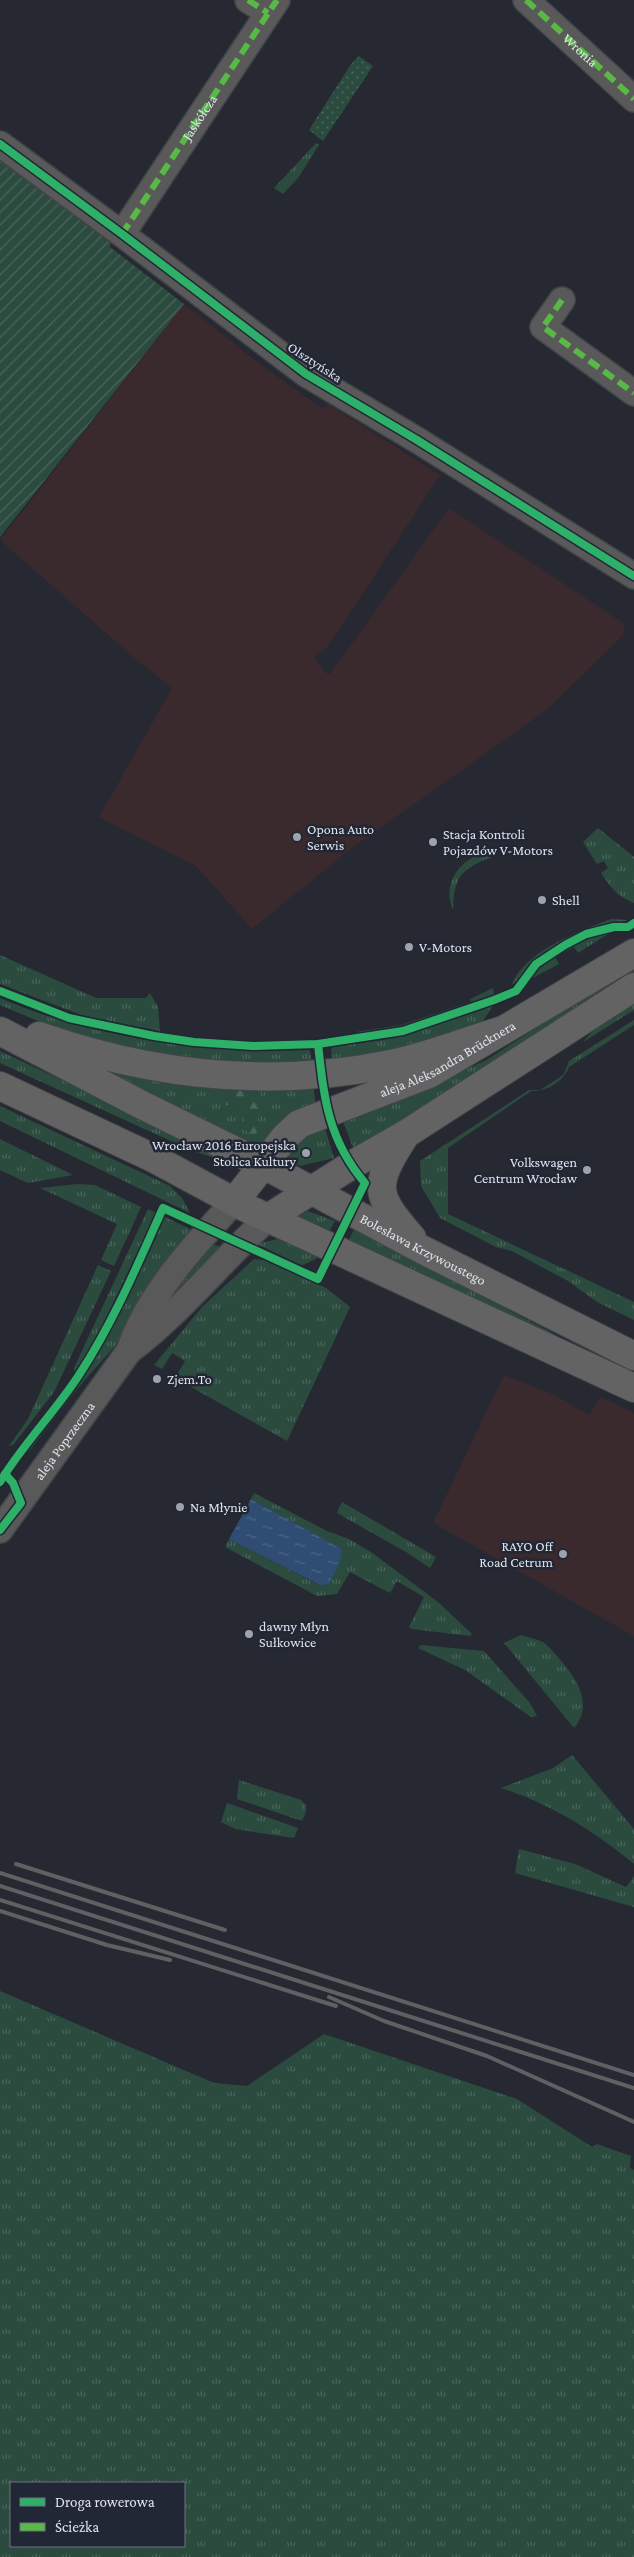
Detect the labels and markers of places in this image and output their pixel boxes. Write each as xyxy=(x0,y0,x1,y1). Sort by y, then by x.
place label: Opona Auto Serwis xyxy=(307,821,374,853)
place label: Stacja Kontroli Pojazdów V-Motors xyxy=(443,826,553,859)
marker: Opona Auto Serwis xyxy=(291,831,303,843)
marker: Stacja Kontroli Pojazdów V-Motors xyxy=(427,836,439,848)
place label: Shell xyxy=(552,892,580,908)
marker: Shell xyxy=(536,894,548,906)
place label: V-Motors xyxy=(419,939,472,955)
marker: V-Motors xyxy=(403,941,415,953)
place label: Wrocław 2016 Europejska Stolica Kultury xyxy=(152,1137,297,1169)
marker: Wrocław 2016 Europejska Stolica Kultury xyxy=(300,1147,312,1159)
place label: Volkswagen Centrum Wrocław xyxy=(474,1154,578,1186)
marker: Volkswagen Centrum Wrocław xyxy=(581,1164,593,1176)
place label: Zjem.To xyxy=(167,1371,212,1388)
marker: Zjem.To xyxy=(151,1373,163,1385)
place label: Na Młynie xyxy=(190,1499,247,1515)
marker: Na Młynie xyxy=(174,1501,186,1513)
place label: RAYO Off Road Cetrum xyxy=(479,1538,554,1570)
marker: RAYO Off Road Cetrum xyxy=(557,1548,569,1560)
place label: dawny Młyn Sułkowice xyxy=(259,1618,330,1650)
marker: dawny Młyn Sułkowice xyxy=(243,1628,255,1640)

